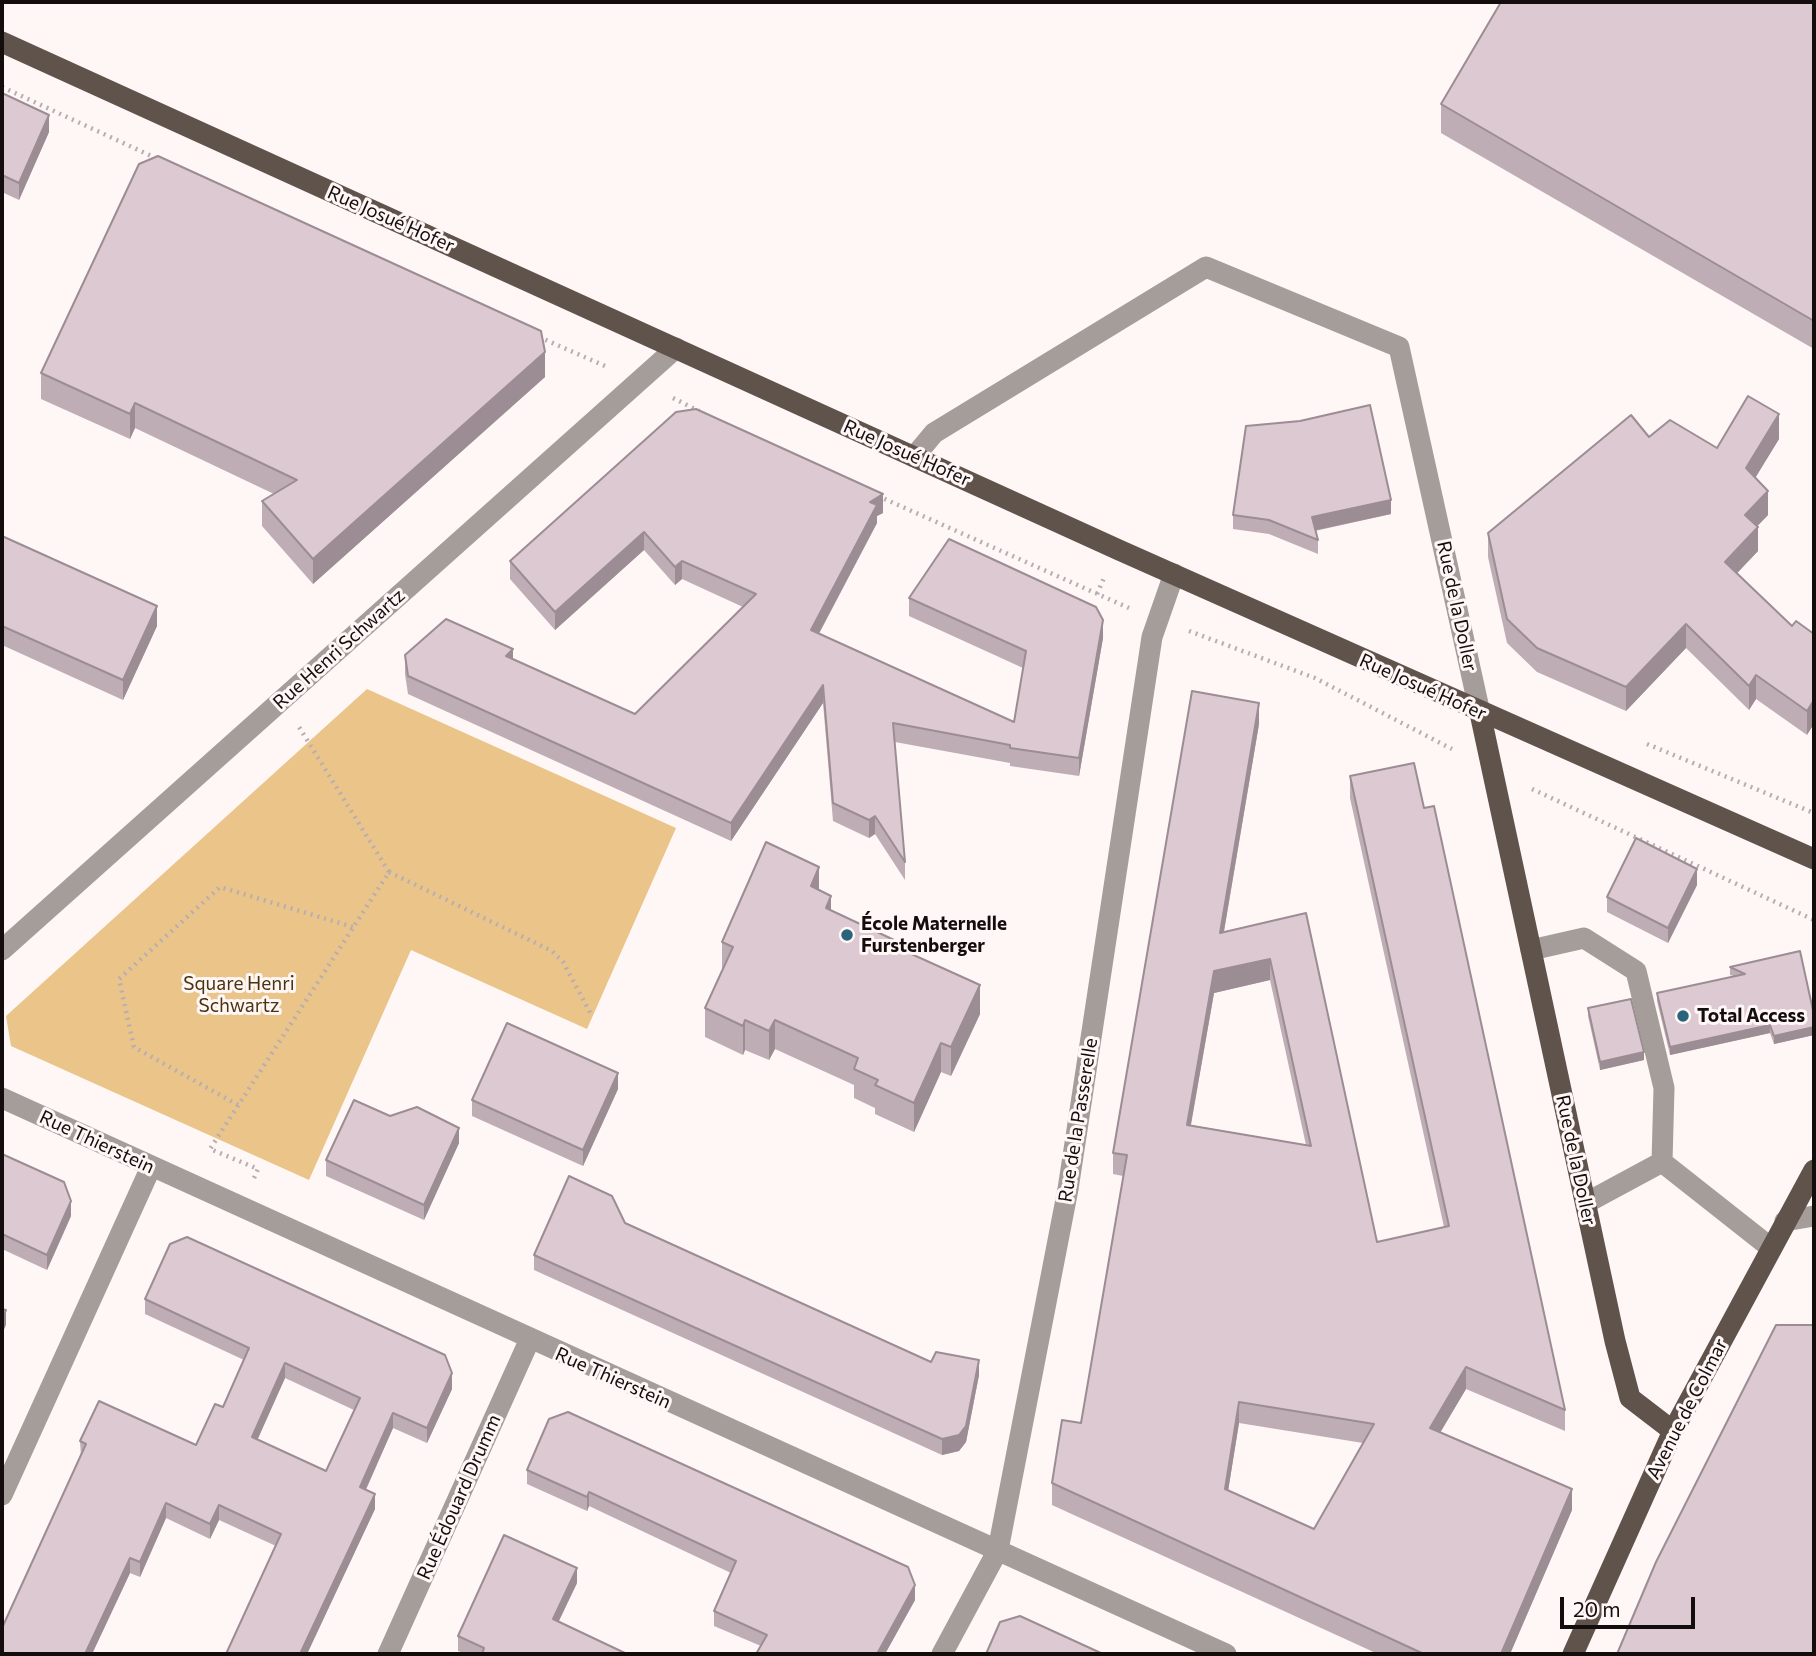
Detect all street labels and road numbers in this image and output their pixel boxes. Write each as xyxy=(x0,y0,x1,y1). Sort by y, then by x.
street label: Rue Josué Hofer xyxy=(324,181,458,257)
street label: Rue Josué Hofer xyxy=(840,415,974,491)
street label: Rue de la Doller xyxy=(1432,539,1482,673)
street label: Rue Henri Schwartz xyxy=(269,584,409,714)
street label: Rue Josué Hofer xyxy=(1356,649,1490,725)
street label: Rue de la Passerelle xyxy=(1054,1036,1102,1204)
street label: Rue de la Doller xyxy=(1551,1093,1601,1227)
street label: Rue Thierstein xyxy=(36,1105,158,1179)
street label: Avenue de Colmar xyxy=(1642,1335,1732,1483)
street label: Rue Thierstein xyxy=(552,1342,674,1414)
street label: Rue Édouard Drumm xyxy=(412,1411,506,1583)

